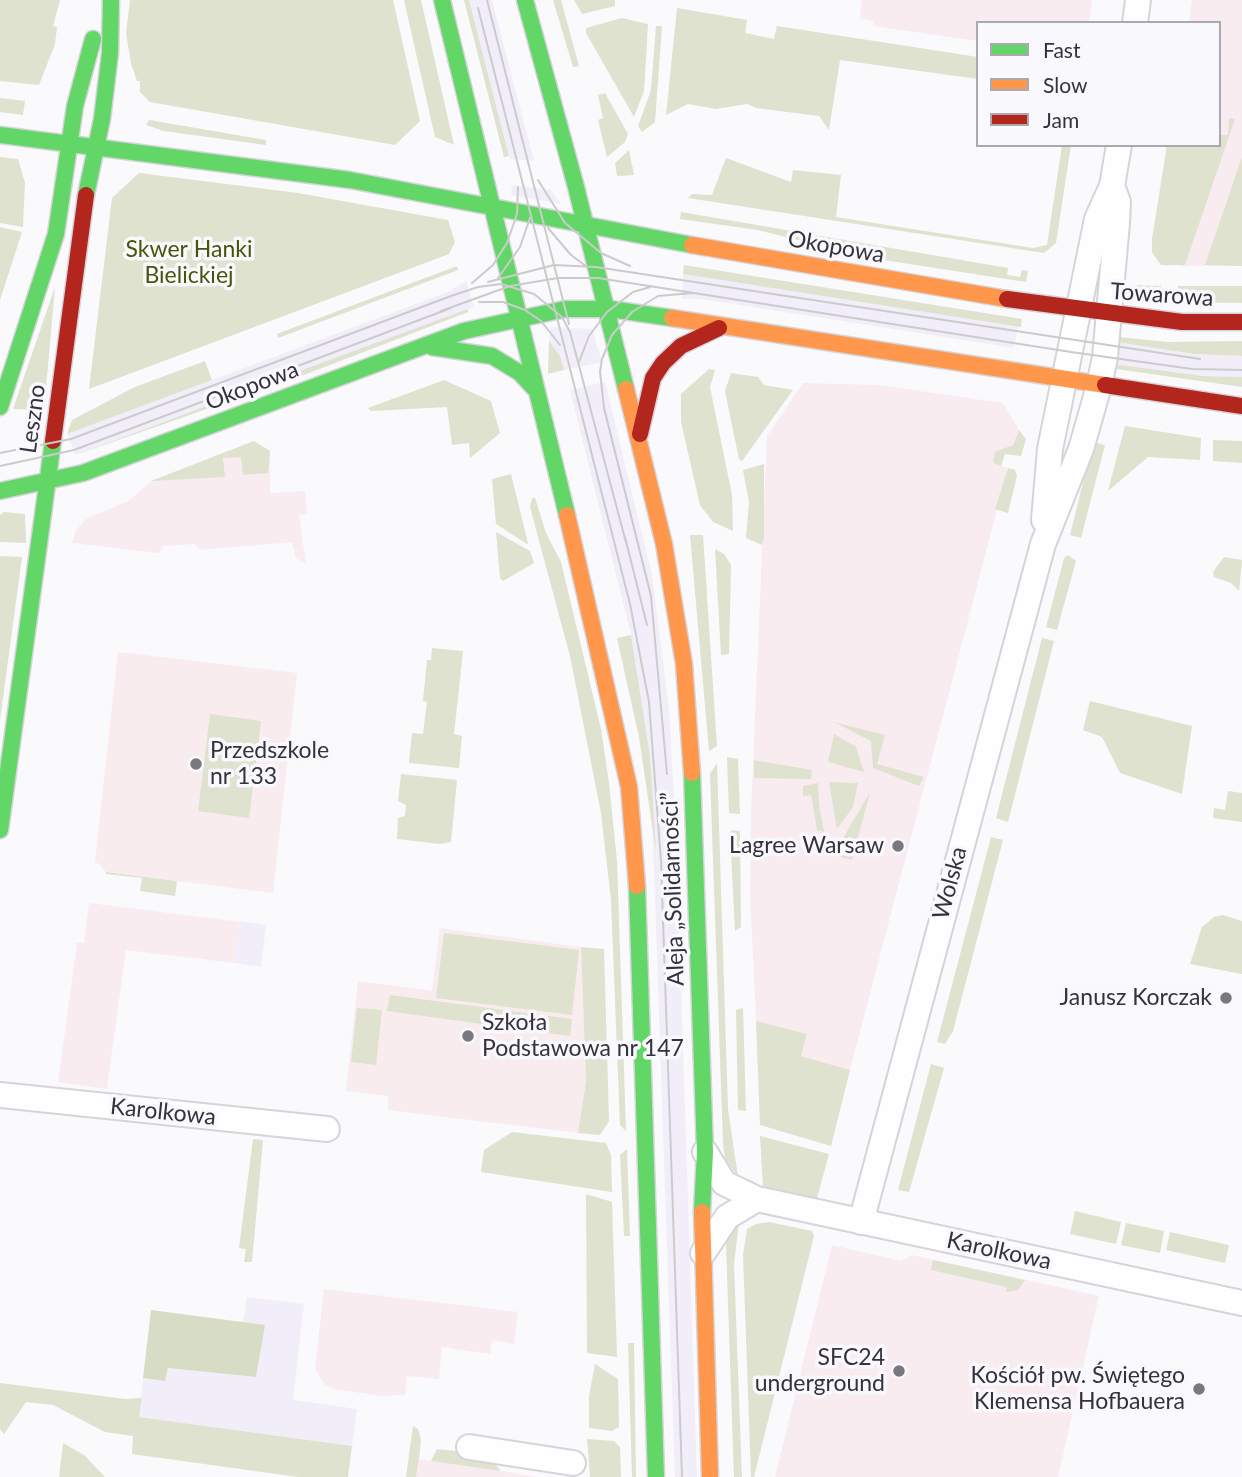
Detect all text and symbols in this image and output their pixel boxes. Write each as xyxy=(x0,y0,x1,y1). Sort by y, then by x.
legend xyxy=(976,21,1221,147)
text: Fast xyxy=(1043,37,1080,62)
text: Slow xyxy=(1043,72,1087,97)
text: Jam xyxy=(1043,107,1079,132)
street label: Okopowa xyxy=(786,225,886,269)
park label: Skwer Hanki Bielickiej xyxy=(126,236,252,290)
street label: Towarowa xyxy=(1110,278,1214,312)
street label: Okopowa xyxy=(202,356,302,416)
street label: Leszno xyxy=(15,383,51,455)
place label: Przedszkole nr 133 xyxy=(210,737,329,791)
marker: Przedszkole nr 133 xyxy=(188,756,204,772)
street label: Aleja „Solidarności” xyxy=(656,791,690,987)
place label: Lagree Warsaw xyxy=(729,832,884,860)
marker: Lagree Warsaw xyxy=(890,838,906,854)
street label: Wolska xyxy=(927,844,973,922)
place label: Janusz Korczak xyxy=(1060,984,1212,1012)
marker: Janusz Korczak xyxy=(1218,990,1234,1006)
place label: Szkoła Podstawowa nr 147 xyxy=(482,1009,684,1063)
marker: Szkoła Podstawowa nr 147 xyxy=(460,1028,476,1044)
street label: Karolkowa xyxy=(109,1093,217,1131)
street label: Karolkowa xyxy=(944,1226,1054,1276)
place label: SFC24 underground xyxy=(755,1344,885,1398)
place label: Kościół pw. Świętego Klemensa Hofbauera xyxy=(971,1362,1185,1416)
marker: SFC24 underground xyxy=(891,1363,907,1379)
marker: Kościół pw. Świętego Klemensa Hofbauera xyxy=(1191,1381,1207,1397)

